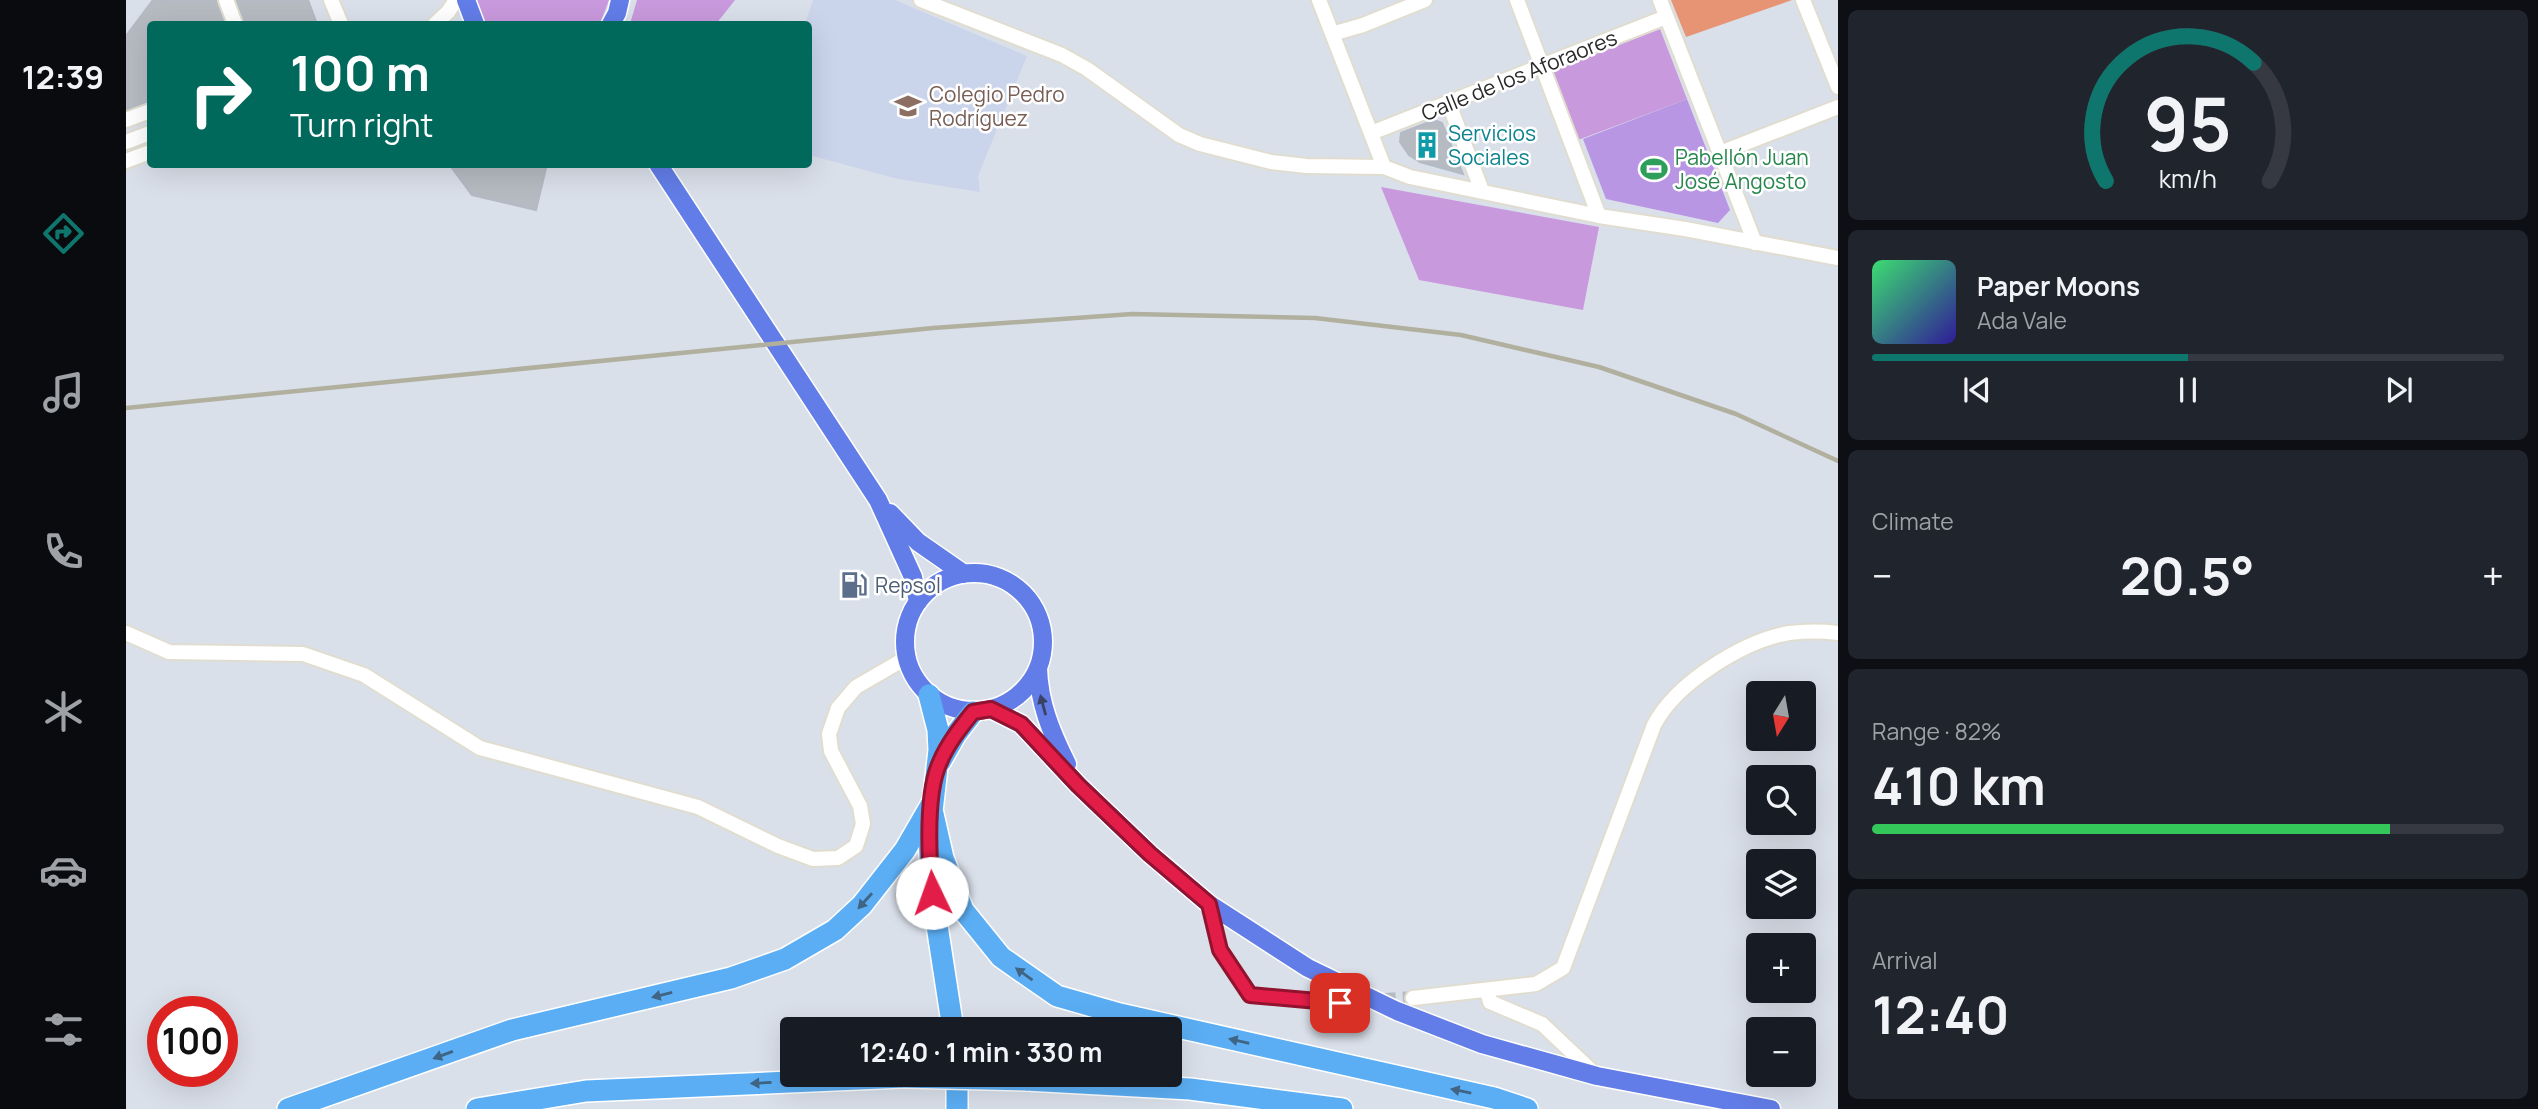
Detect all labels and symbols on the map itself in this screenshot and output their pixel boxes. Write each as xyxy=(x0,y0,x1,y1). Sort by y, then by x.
street label: Calle de los Aforaores xyxy=(1417,23,1621,127)
place label: Colegio Pedro Rodríguez xyxy=(929,80,1065,132)
school or university icon: Colegio Pedro Rodríguez xyxy=(893,91,923,121)
place label: Servicios Sociales xyxy=(1448,119,1536,171)
building icon: Servicios Sociales xyxy=(1412,130,1442,160)
place label: Pabellón Juan José Angosto xyxy=(1675,143,1809,195)
sports icon: Pabellón Juan José Angosto xyxy=(1639,154,1669,184)
fuel station icon: Repsol xyxy=(839,570,869,600)
place label: Repsol xyxy=(875,571,941,599)
north arrow xyxy=(1746,681,1816,751)
one-way arrow xyxy=(1037,694,1048,716)
position arrow xyxy=(895,856,969,930)
one-way arrow xyxy=(857,892,873,910)
one-way arrow xyxy=(1015,967,1033,981)
pin xyxy=(1310,973,1370,1033)
one-way arrow xyxy=(651,990,673,1001)
speed limit sign: 100 xyxy=(147,996,238,1087)
one-way arrow xyxy=(1228,1036,1250,1047)
one-way arrow xyxy=(432,1050,453,1061)
one-way arrow xyxy=(750,1078,772,1089)
one-way arrow xyxy=(1450,1085,1472,1096)

